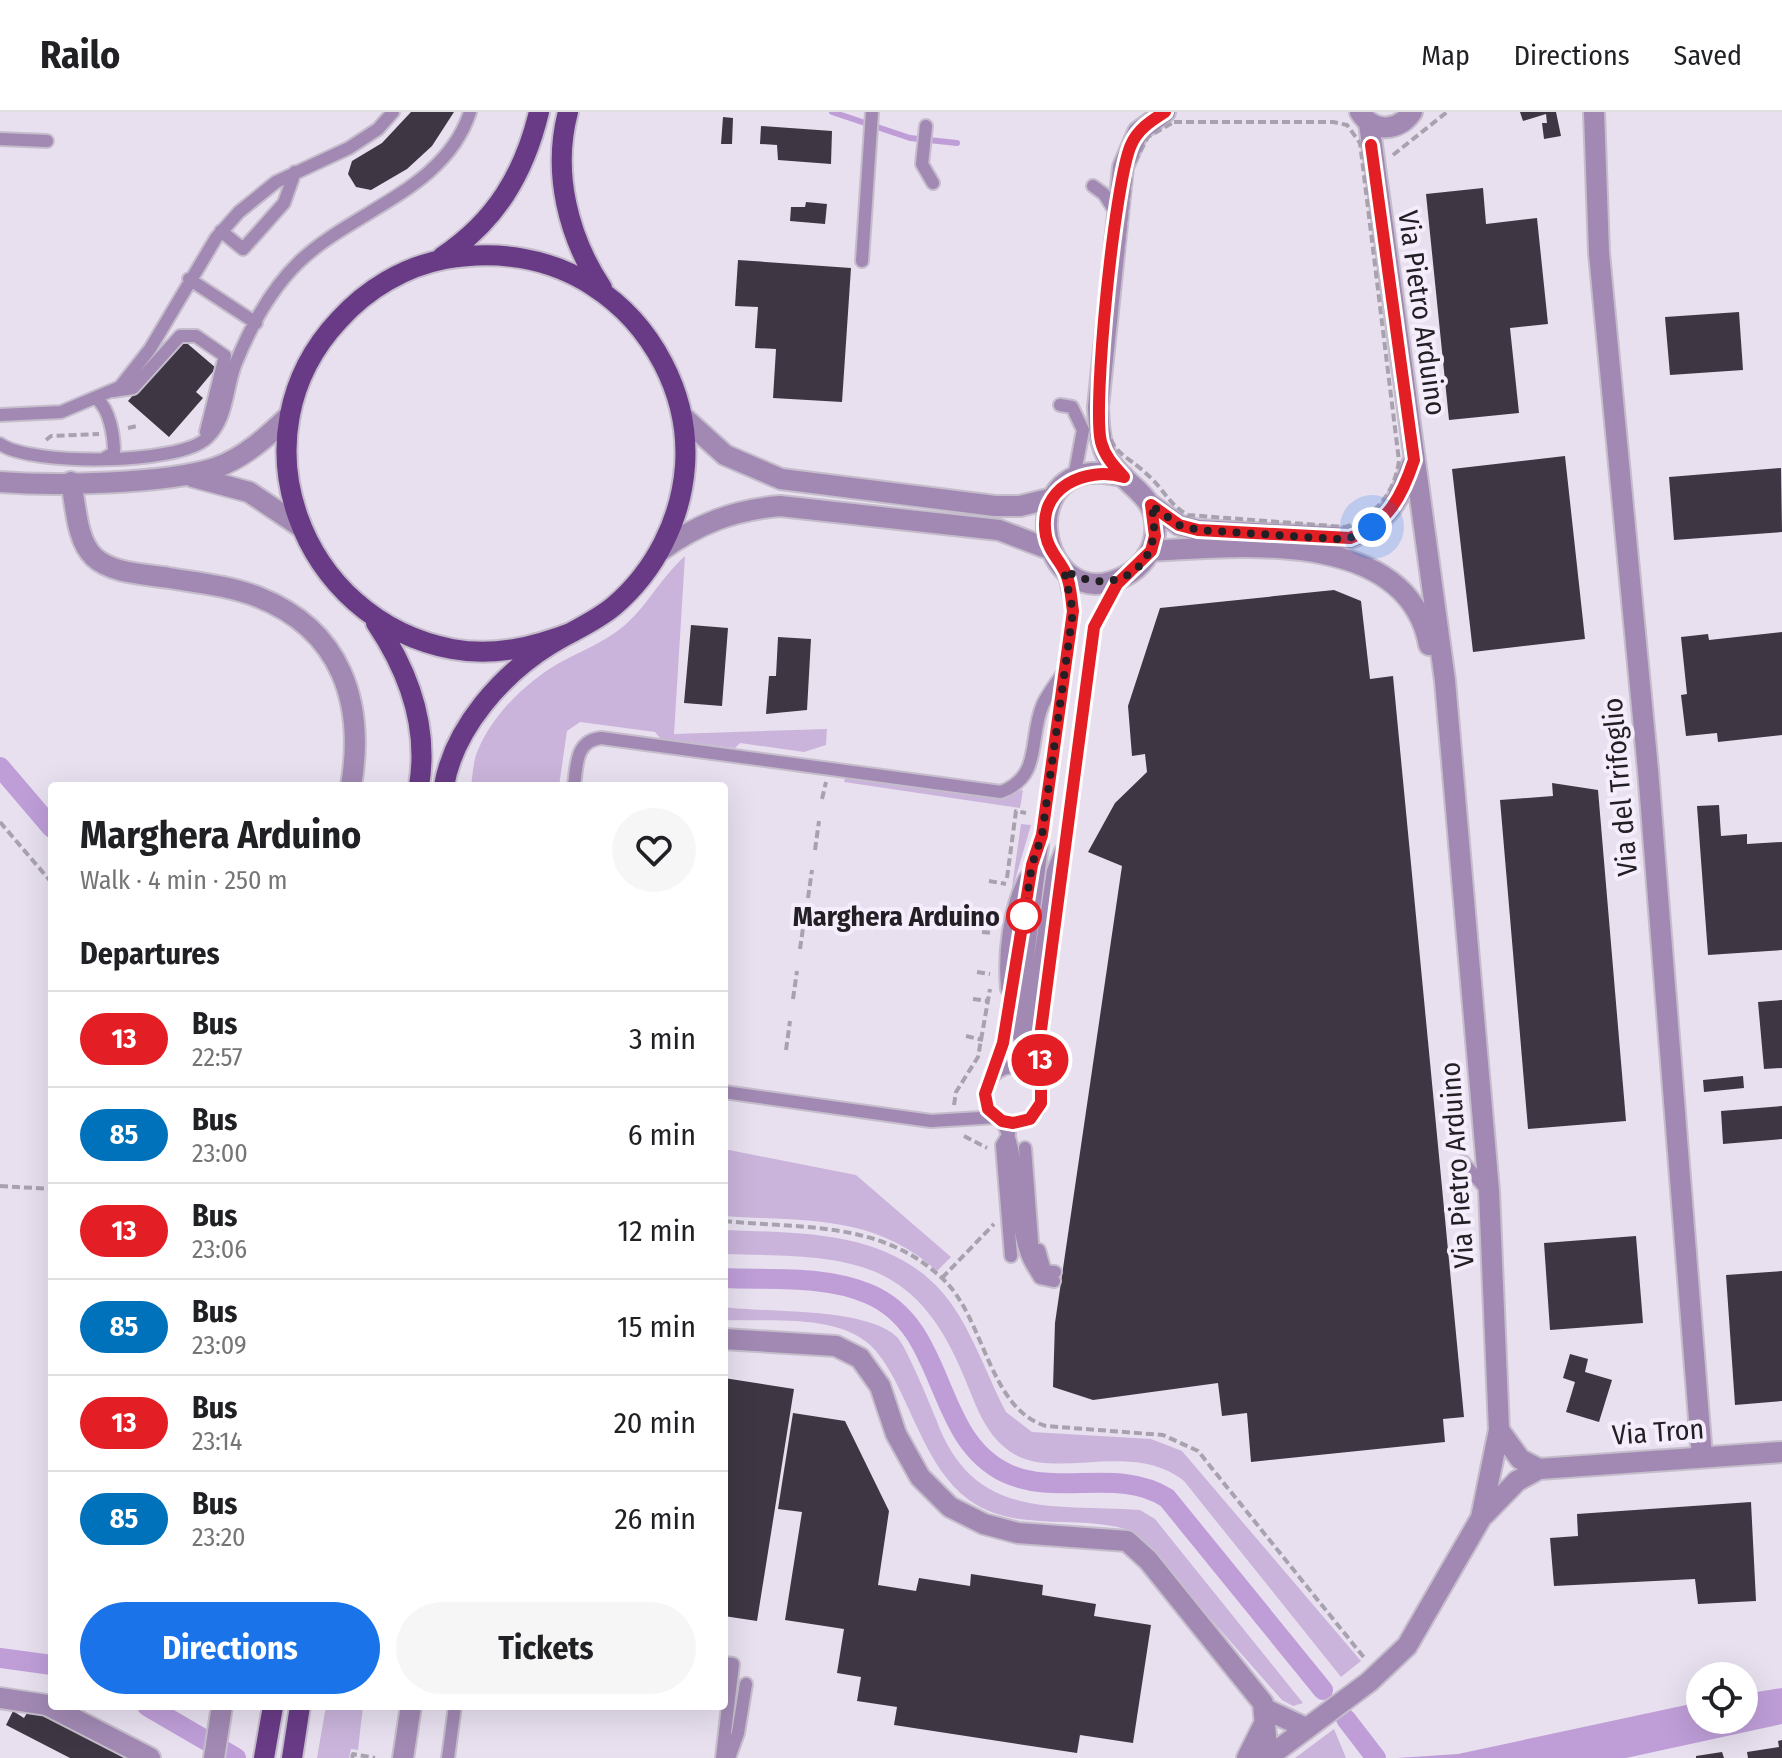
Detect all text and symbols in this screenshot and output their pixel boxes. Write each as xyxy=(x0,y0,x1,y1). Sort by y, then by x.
text: Railo xyxy=(40,32,120,78)
text: Map xyxy=(1421,39,1470,72)
text: Directions xyxy=(1514,39,1630,72)
text: Saved xyxy=(1674,39,1742,72)
street label: Via Pietro Arduino xyxy=(1391,208,1453,418)
your location xyxy=(1352,507,1392,547)
street label: Via del Trifoglio xyxy=(1596,697,1644,877)
button: heart xyxy=(612,808,696,892)
text: Marghera Arduino xyxy=(80,812,361,858)
text: Walk · 4 min · 250 m xyxy=(80,865,288,896)
marker: Marghera Arduino xyxy=(1007,899,1041,933)
place label: Marghera Arduino xyxy=(793,900,1000,933)
text: Departures xyxy=(80,936,220,972)
text: Bus xyxy=(192,1006,237,1042)
text: 3 min xyxy=(629,1021,696,1057)
text: 13 xyxy=(111,1022,137,1055)
line badge: 13 xyxy=(1004,1034,1076,1086)
text: 22:57 xyxy=(192,1042,242,1073)
text: 13 xyxy=(1027,1043,1053,1076)
street label: Via Pietro Arduino xyxy=(1433,1061,1481,1269)
text: Bus xyxy=(192,1102,237,1138)
text: 6 min xyxy=(628,1117,696,1153)
text: 85 xyxy=(110,1118,138,1151)
text: 23:00 xyxy=(192,1138,248,1169)
text: Bus xyxy=(192,1198,237,1234)
text: 12 min xyxy=(618,1213,696,1249)
text: 13 xyxy=(111,1214,137,1247)
text: 23:06 xyxy=(192,1234,247,1265)
text: Bus xyxy=(192,1294,237,1330)
text: 15 min xyxy=(617,1309,696,1345)
text: 85 xyxy=(110,1310,138,1343)
text: 23:09 xyxy=(192,1330,247,1361)
text: Bus xyxy=(192,1390,237,1426)
text: 20 min xyxy=(614,1405,696,1441)
text: 13 xyxy=(111,1406,137,1439)
street label: Via Tron xyxy=(1611,1412,1705,1452)
text: 23:14 xyxy=(192,1426,242,1457)
text: Bus xyxy=(192,1486,237,1522)
text: 26 min xyxy=(614,1501,696,1537)
text: 85 xyxy=(110,1502,138,1535)
text: 23:20 xyxy=(192,1522,246,1553)
button: Directions xyxy=(80,1602,380,1694)
button: Tickets xyxy=(396,1602,696,1694)
map controls xyxy=(1686,1662,1758,1734)
button: locate xyxy=(1686,1662,1758,1734)

